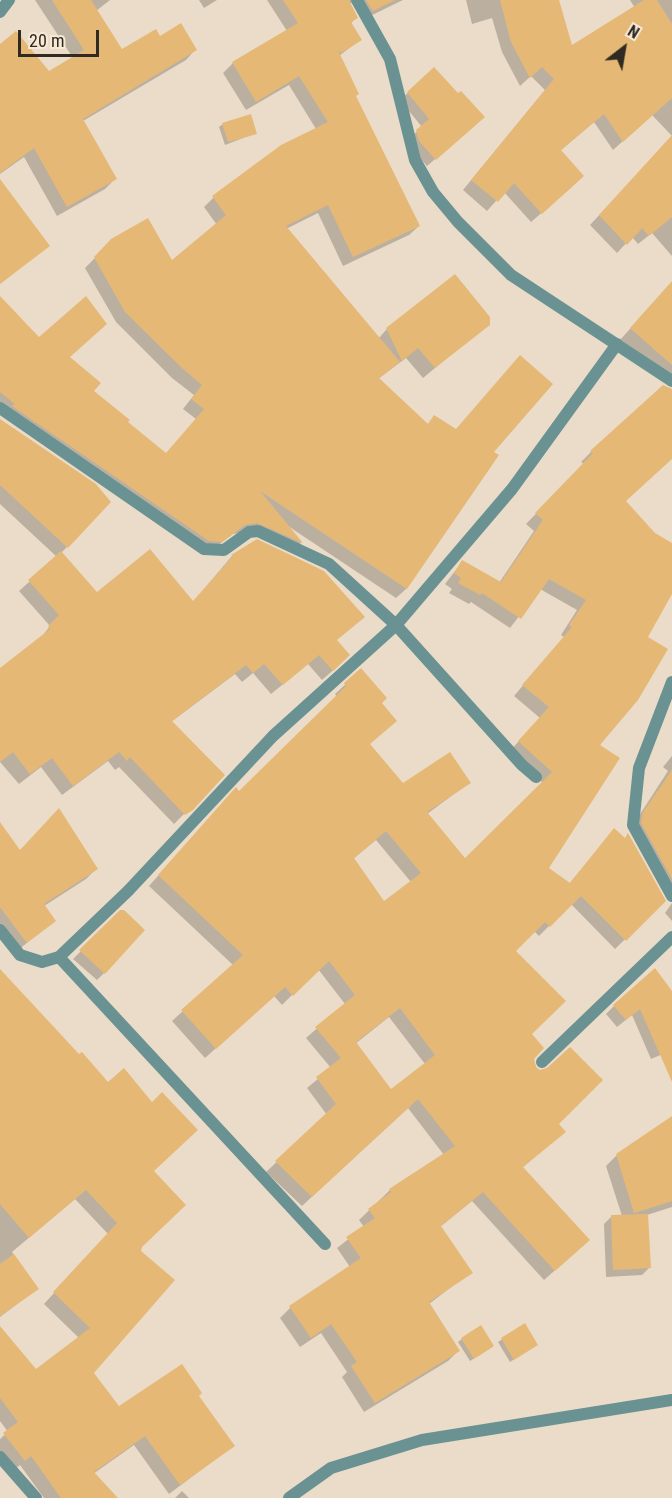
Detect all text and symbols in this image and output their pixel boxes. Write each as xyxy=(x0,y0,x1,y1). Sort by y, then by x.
scale bar xyxy=(21,18,102,56)
north arrow xyxy=(594,18,654,78)
text: N xyxy=(624,21,643,43)
text: 20 m xyxy=(29,30,64,51)

